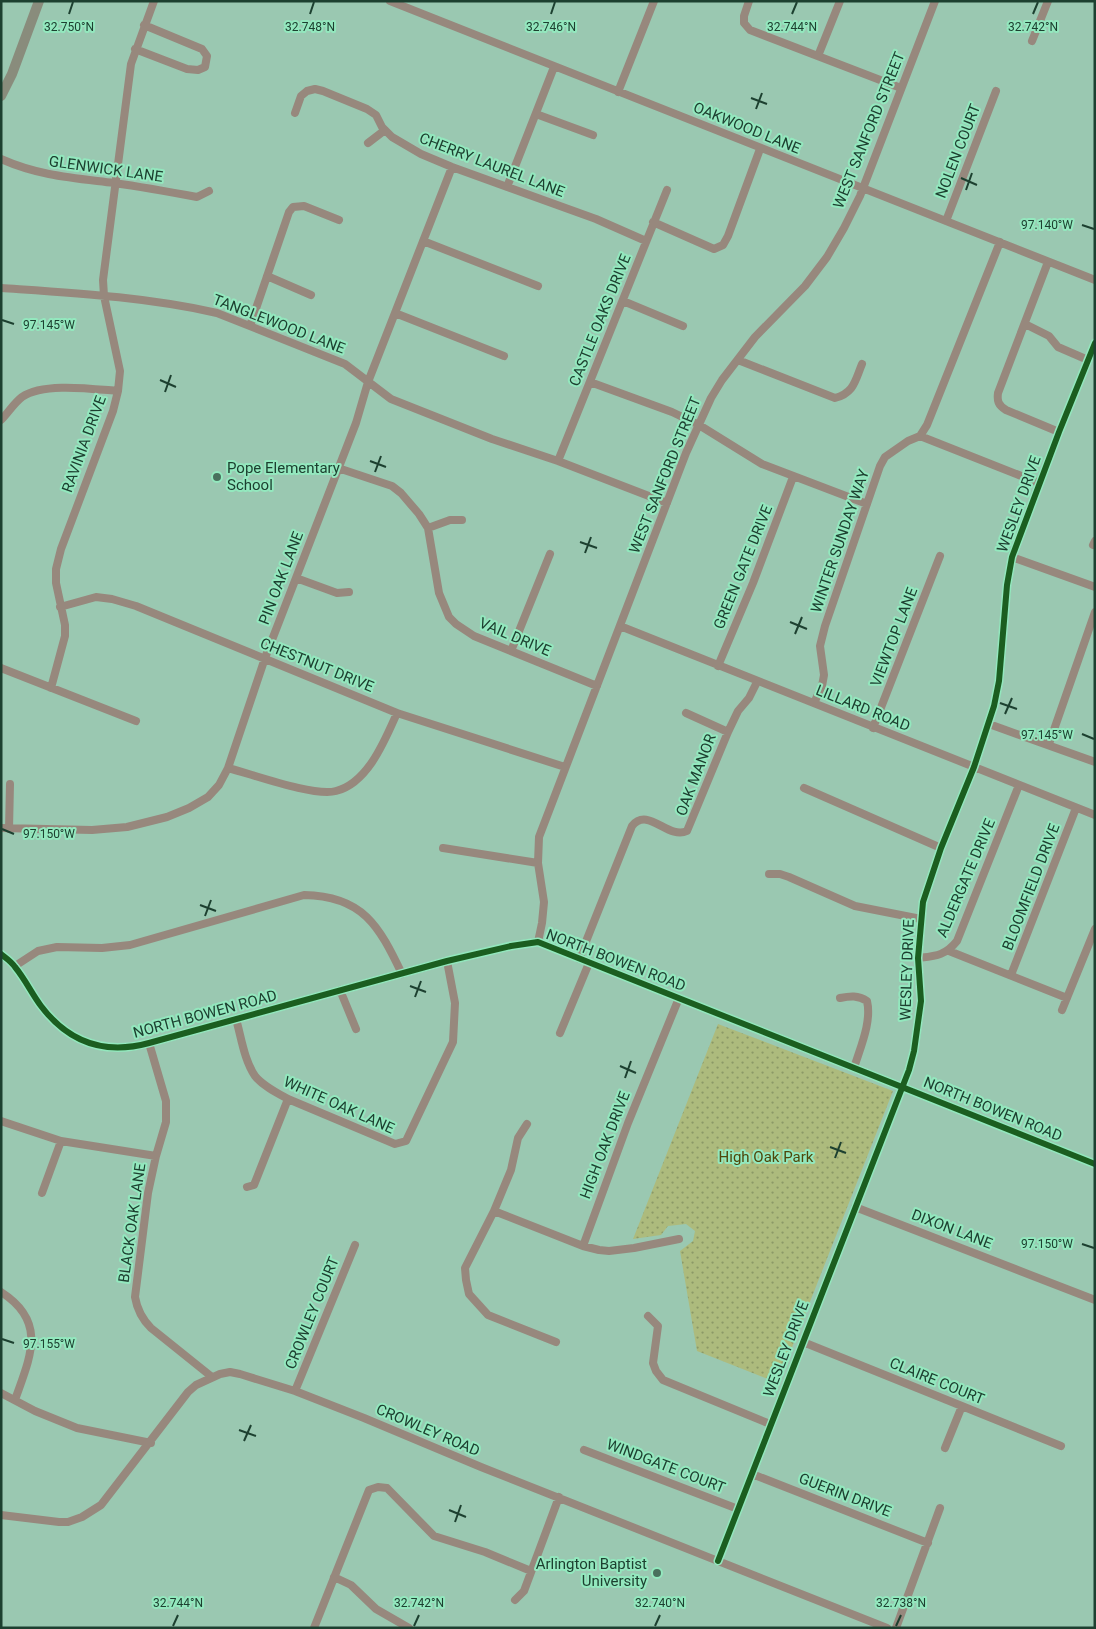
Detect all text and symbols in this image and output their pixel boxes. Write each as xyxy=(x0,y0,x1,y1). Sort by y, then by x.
text: 32.750°N xyxy=(44,20,94,34)
text: 32.748°N xyxy=(285,20,335,34)
text: 32.746°N xyxy=(526,20,576,34)
text: 32.744°N xyxy=(767,20,817,34)
text: 32.742°N xyxy=(1008,20,1058,34)
street label: WEST SANFORD STREET xyxy=(829,49,909,211)
street label: OAKWOOD LANE xyxy=(691,98,804,158)
street label: NOLEN COURT xyxy=(932,101,984,201)
street label: CHERRY LAUREL LANE xyxy=(417,129,568,201)
street label: GLENWICK LANE xyxy=(48,152,165,186)
text: 97.140°W xyxy=(1021,218,1073,232)
street label: CASTLE OAKS DRIVE xyxy=(565,251,635,389)
street label: TANGLEWOOD LANE xyxy=(210,290,348,358)
text: 97.145°W xyxy=(23,318,75,332)
street label: RAVINIA DRIVE xyxy=(58,393,110,495)
street label: WEST SANFORD STREET xyxy=(625,394,705,556)
street label: WESLEY DRIVE xyxy=(993,453,1045,555)
place label: Pope Elementary School xyxy=(227,459,340,494)
street label: WINTER SUNDAY WAY xyxy=(807,467,873,615)
marker: Pope Elementary School xyxy=(211,471,223,483)
street label: GREEN GATE DRIVE xyxy=(710,502,776,632)
street label: PIN OAK LANE xyxy=(255,528,307,627)
street label: VIEWTOP LANE xyxy=(867,584,921,689)
street label: VAIL DRIVE xyxy=(477,614,554,660)
street label: CHESTNUT DRIVE xyxy=(258,634,377,696)
street label: LILLARD ROAD xyxy=(813,681,913,735)
text: 97.145°W xyxy=(1021,728,1073,742)
street label: OAK MANOR xyxy=(672,731,720,819)
street label: ALDERGATE DRIVE xyxy=(933,816,999,940)
street label: BLOOMFIELD DRIVE xyxy=(999,821,1064,953)
text: 97.150°W xyxy=(23,827,75,841)
street label: WESLEY DRIVE xyxy=(896,919,918,1021)
street label: NORTH BOWEN ROAD xyxy=(544,925,688,995)
street label: NORTH BOWEN ROAD xyxy=(131,986,279,1042)
street label: WHITE OAK LANE xyxy=(281,1072,398,1138)
street label: NORTH BOWEN ROAD xyxy=(921,1073,1065,1145)
street label: HIGH OAK DRIVE xyxy=(576,1088,634,1201)
park label: High Oak Park xyxy=(719,1148,814,1166)
street label: BLACK OAK LANE xyxy=(115,1162,149,1284)
street label: DIXON LANE xyxy=(909,1205,995,1253)
text: 97.150°W xyxy=(1021,1237,1073,1251)
street label: CROWLEY COURT xyxy=(281,1254,343,1372)
street label: WESLEY DRIVE xyxy=(759,1298,813,1400)
text: 97.155°W xyxy=(23,1337,75,1351)
street label: CLAIRE COURT xyxy=(887,1354,987,1408)
street label: CROWLEY ROAD xyxy=(373,1400,483,1460)
street label: WINDGATE COURT xyxy=(604,1435,728,1497)
street label: GUERIN DRIVE xyxy=(796,1469,894,1521)
place label: Arlington Baptist University xyxy=(536,1555,647,1590)
marker: Arlington Baptist University xyxy=(651,1567,663,1579)
text: 32.744°N xyxy=(153,1596,203,1610)
text: 32.742°N xyxy=(394,1596,444,1610)
text: 32.740°N xyxy=(635,1596,685,1610)
text: 32.738°N xyxy=(876,1596,926,1610)

